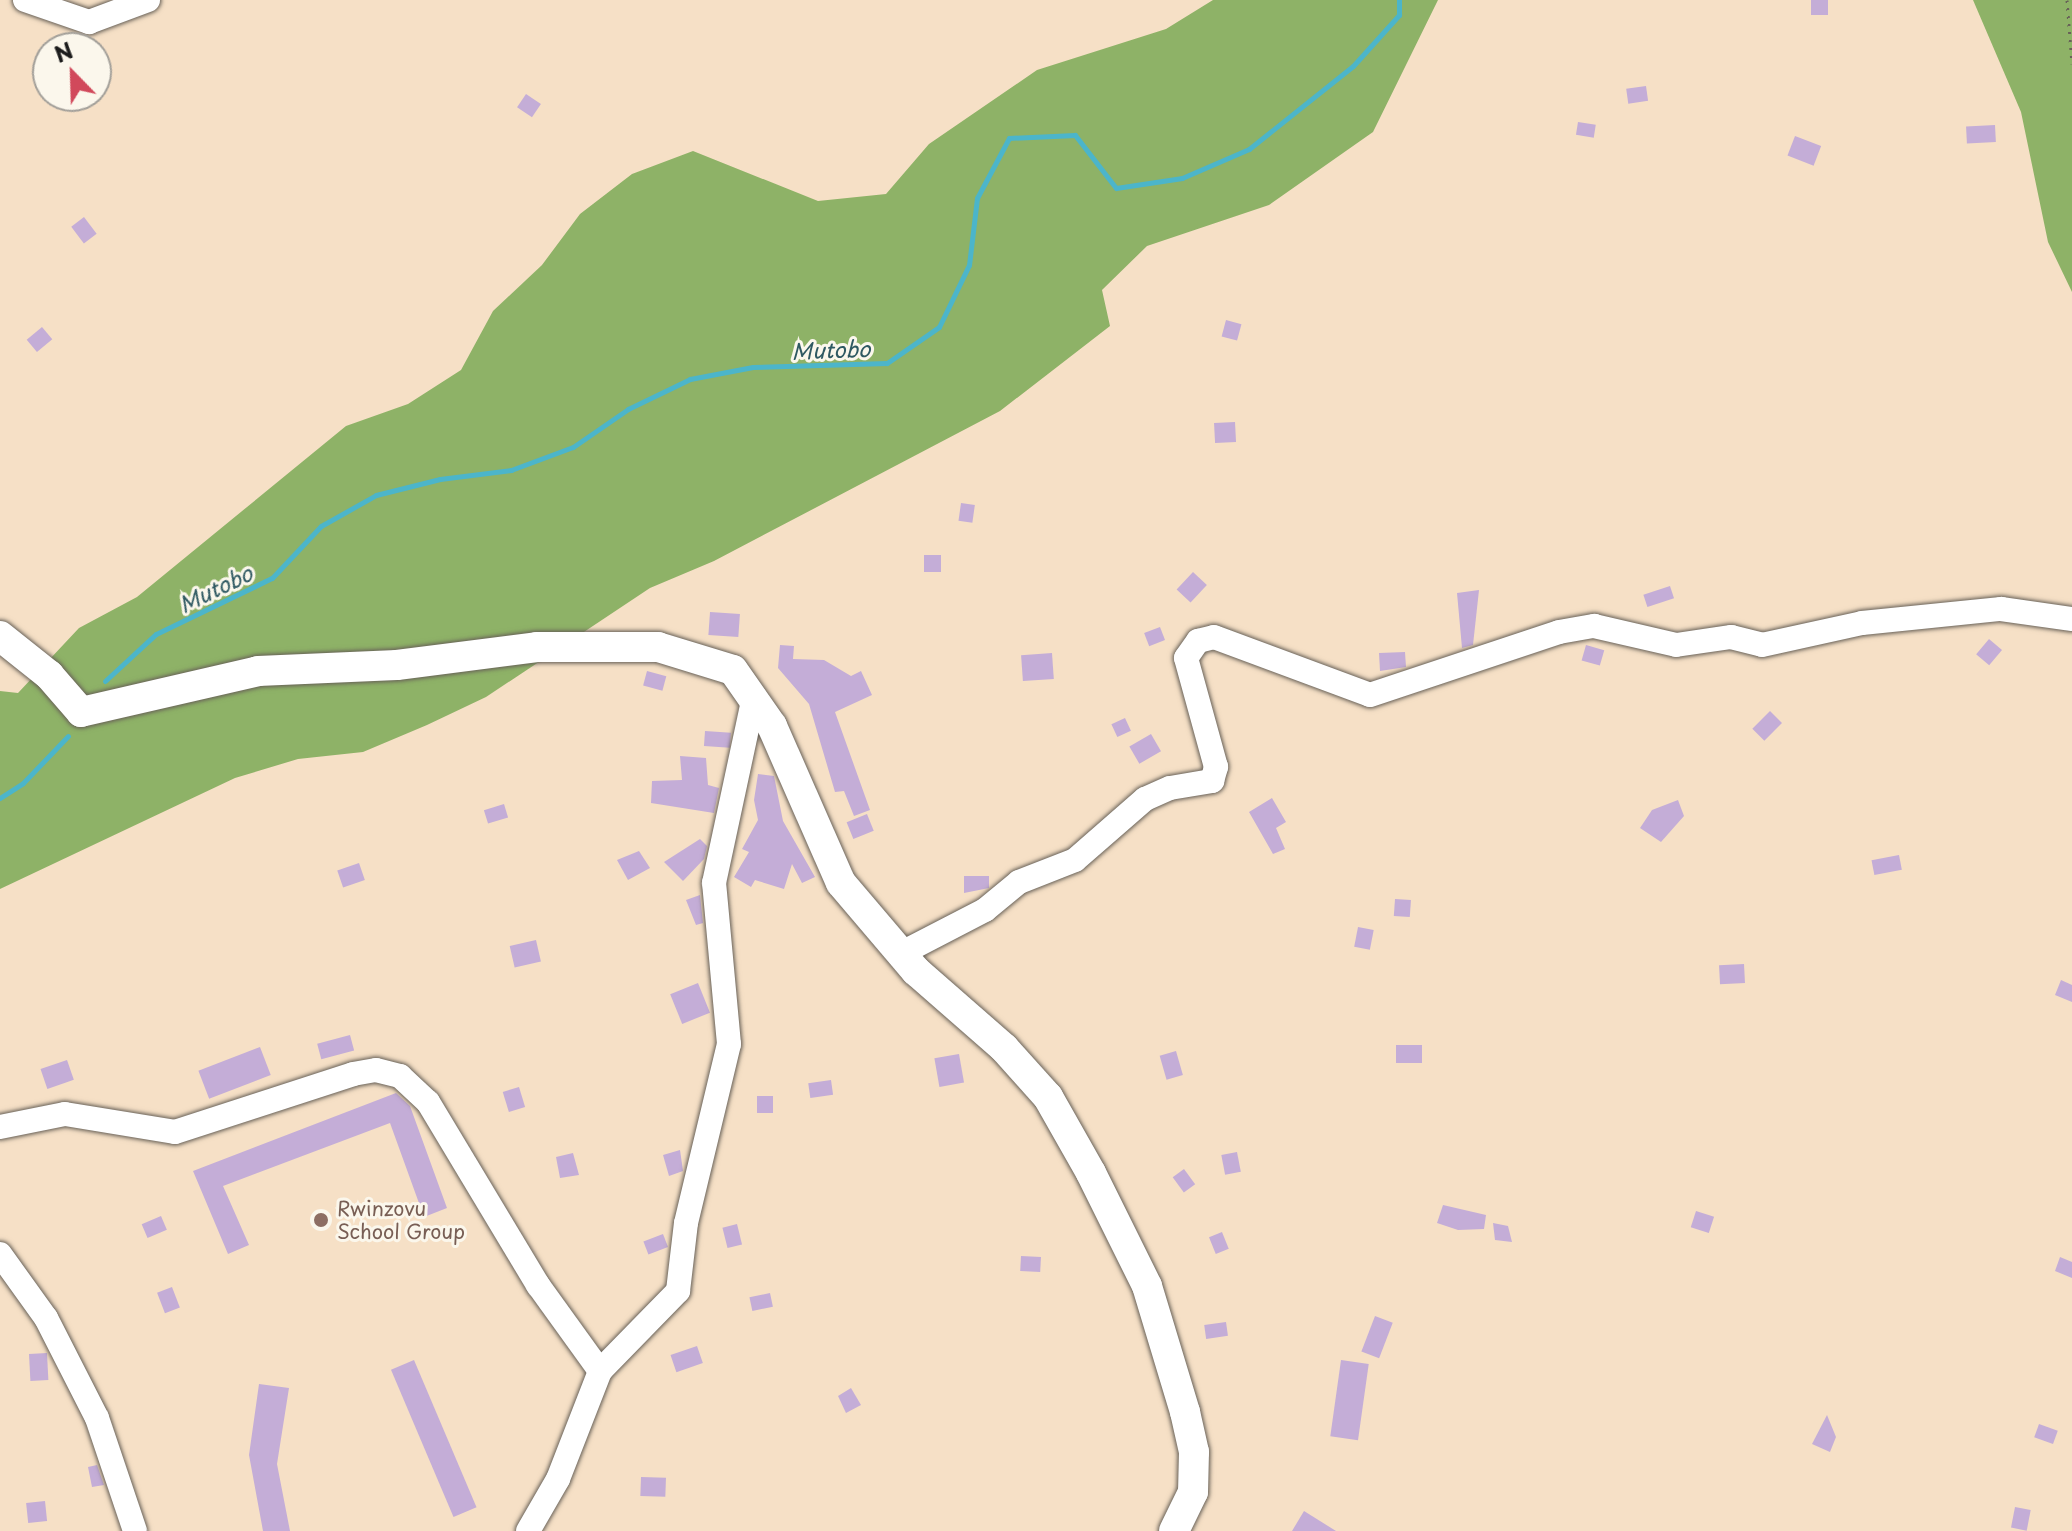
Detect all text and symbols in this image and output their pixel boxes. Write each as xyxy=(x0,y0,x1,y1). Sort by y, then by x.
north arrow xyxy=(32,32,112,112)
text: N xyxy=(49,33,78,70)
water label: Mutobo xyxy=(791,334,871,364)
water label: Mutobo xyxy=(174,559,256,617)
place label: Rwinzovu School Group xyxy=(337,1196,466,1243)
marker: Rwinzovu School Group xyxy=(312,1211,330,1229)

